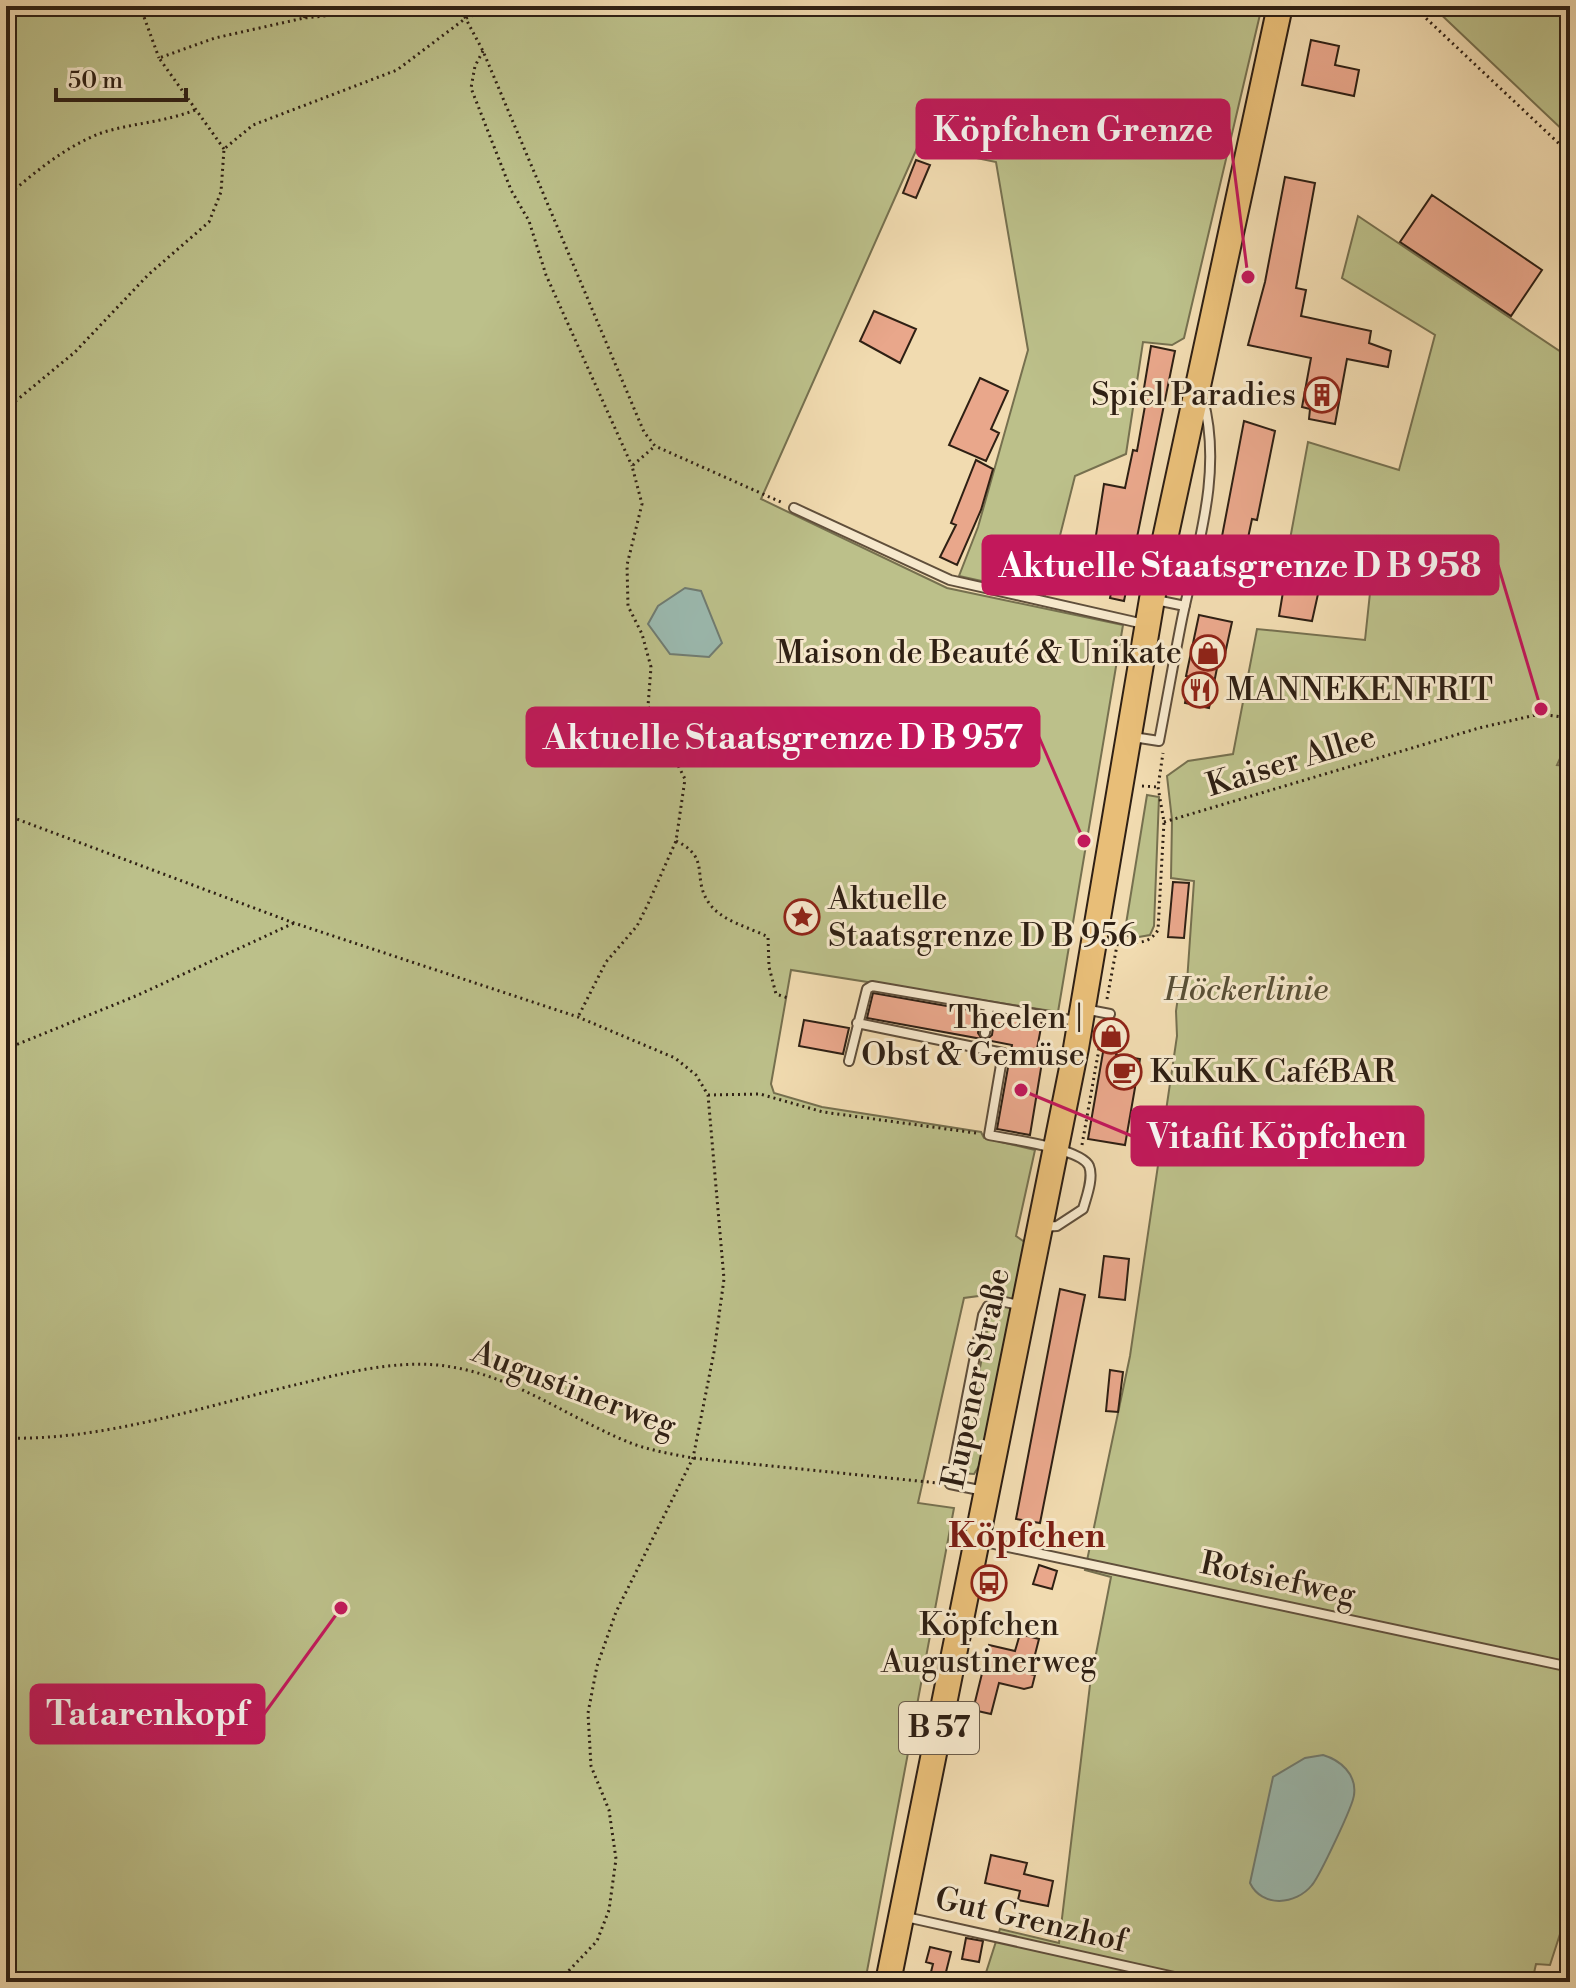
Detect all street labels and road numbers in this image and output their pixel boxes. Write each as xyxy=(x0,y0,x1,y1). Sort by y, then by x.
street label: Kaiser Allee xyxy=(1201,716,1381,806)
street label: Eupener Straße xyxy=(933,1264,1019,1492)
street label: Augustinerweg xyxy=(465,1331,682,1446)
street label: Rotsiefweg xyxy=(1197,1543,1360,1615)
road number: B 57 xyxy=(899,1702,979,1754)
street label: Gut Grenzhof xyxy=(931,1879,1132,1962)

